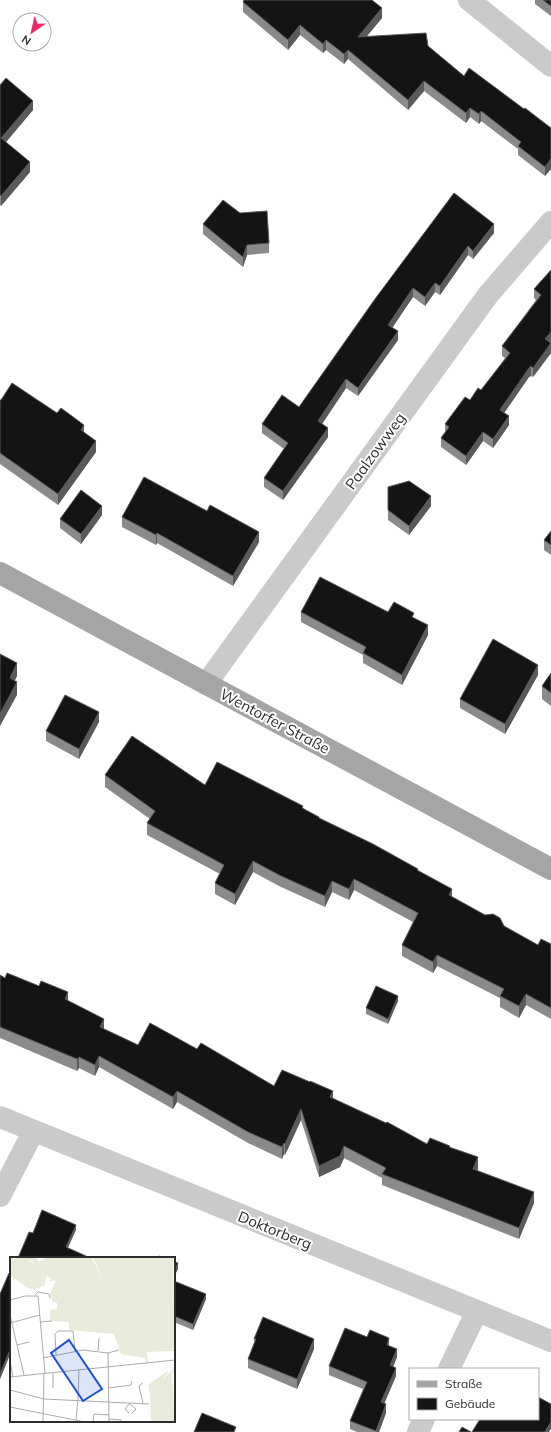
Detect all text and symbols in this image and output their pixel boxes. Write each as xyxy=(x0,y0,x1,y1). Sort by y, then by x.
north arrow xyxy=(12,12,52,52)
text: N xyxy=(19,32,34,48)
street label: Paalzowweg xyxy=(341,409,409,493)
street label: Wentorfer Straße xyxy=(217,684,333,758)
street label: Doktorberg xyxy=(235,1207,315,1253)
inset map xyxy=(10,1257,175,1422)
legend xyxy=(409,1368,539,1420)
text: Straße xyxy=(445,1376,482,1391)
text: Gebäude xyxy=(445,1396,495,1411)

